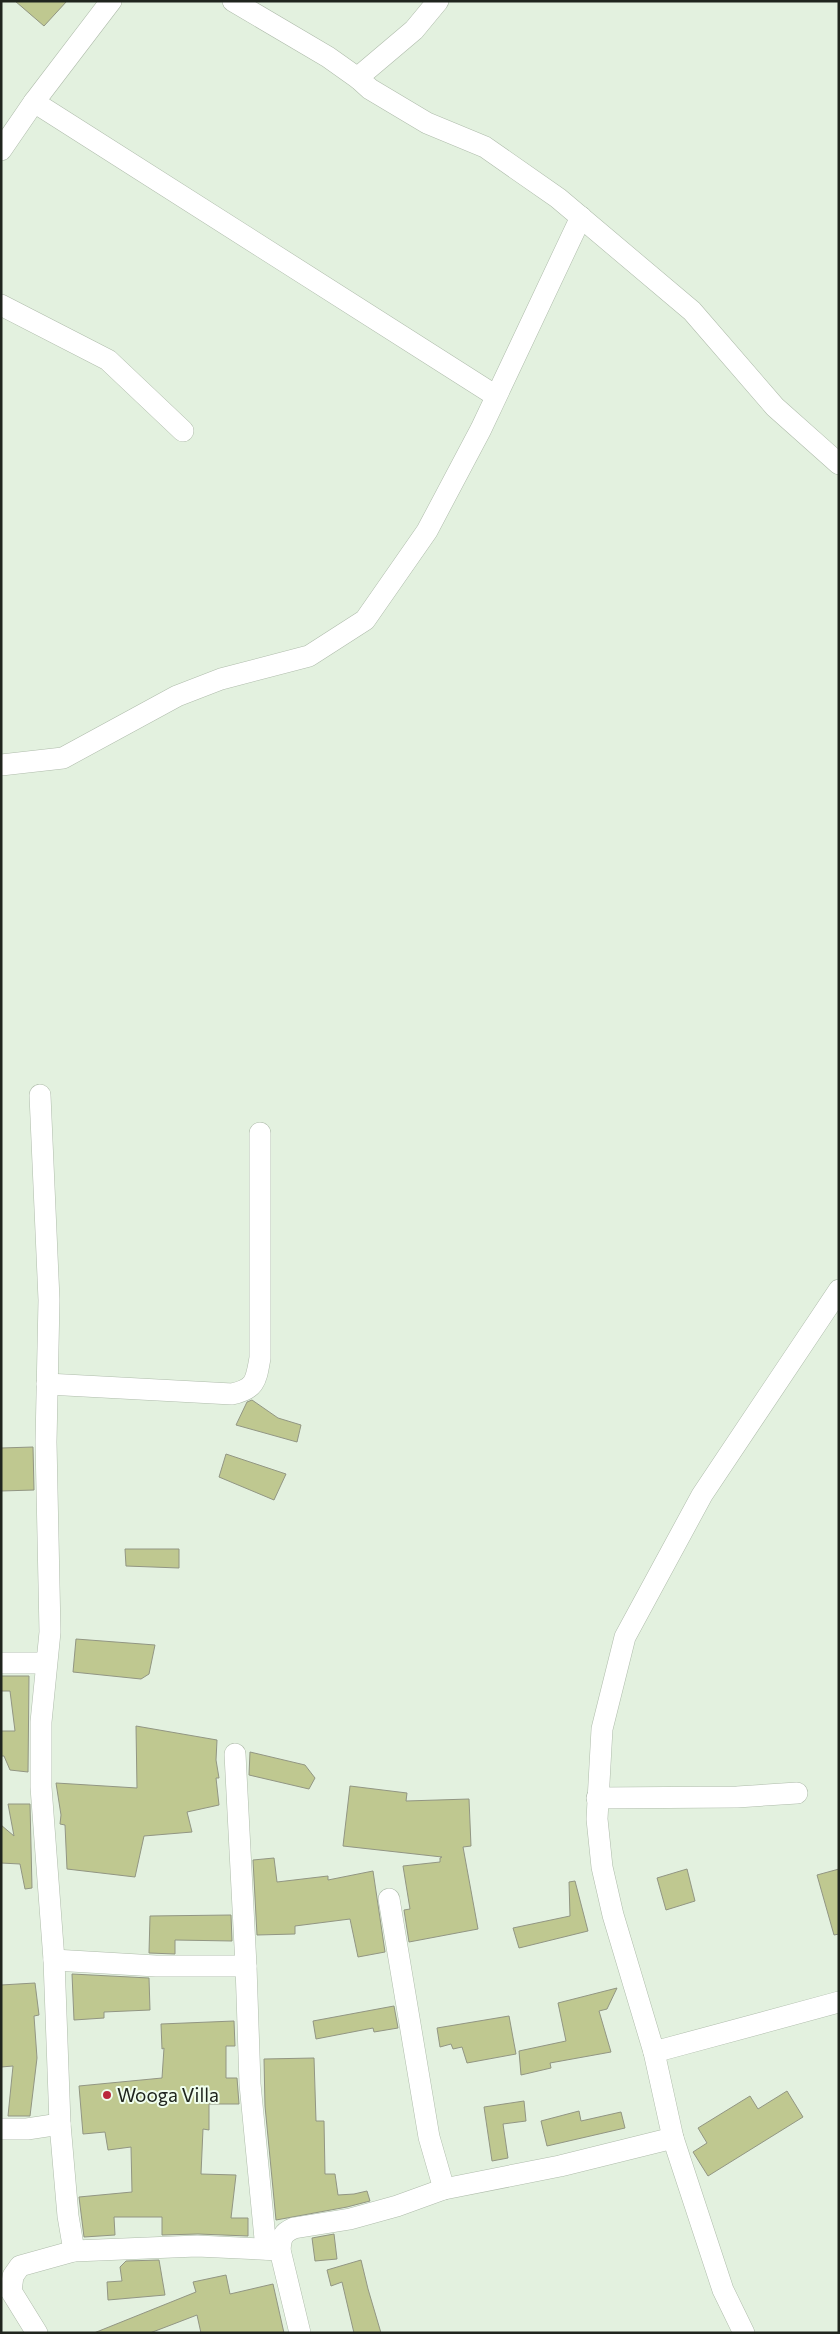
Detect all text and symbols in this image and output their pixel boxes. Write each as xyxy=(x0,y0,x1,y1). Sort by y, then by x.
place label: Wooga Villa xyxy=(117,2083,219,2106)
marker: Wooga Villa xyxy=(101,2089,113,2101)

